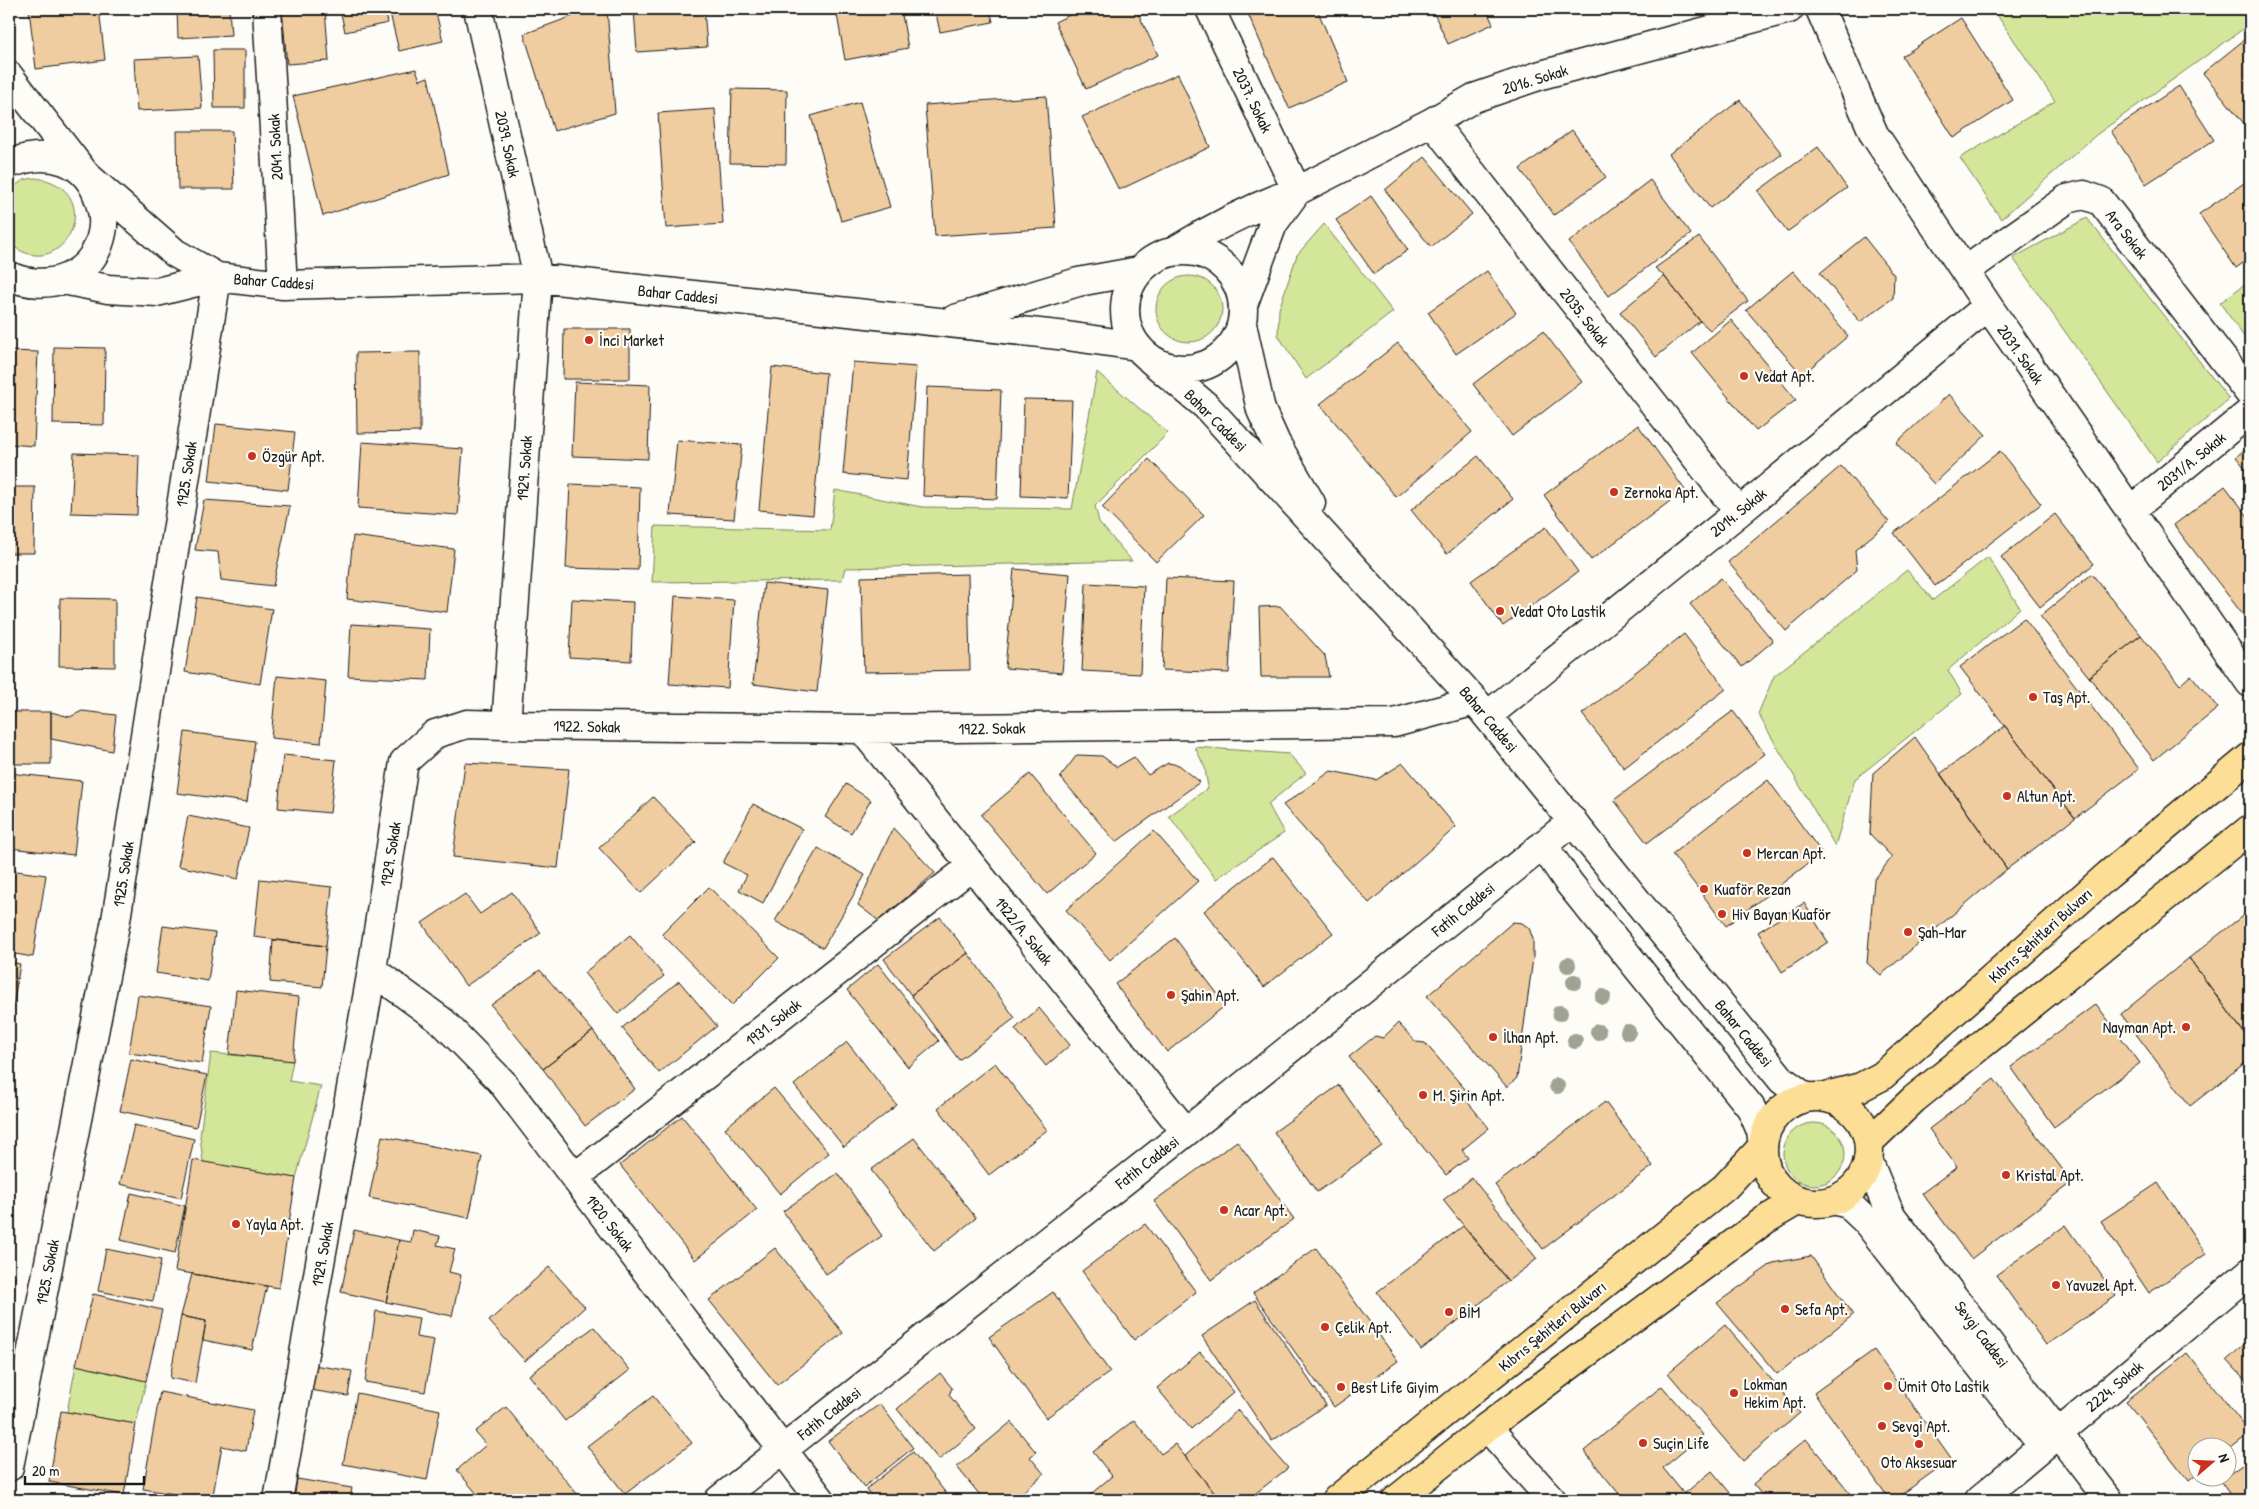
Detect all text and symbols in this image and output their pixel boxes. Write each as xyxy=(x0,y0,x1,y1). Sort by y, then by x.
street label: 2016. Sokak xyxy=(1500,59,1571,99)
street label: 2037. Sokak xyxy=(1228,64,1278,137)
street label: 2039. Sokak xyxy=(490,108,526,180)
street label: 2041. Sokak xyxy=(262,113,288,181)
street label: Ara Sokak xyxy=(2101,205,2154,264)
street label: Bahar Caddesi xyxy=(233,267,315,295)
street label: Bahar Caddesi xyxy=(637,279,719,309)
street label: 2035. Sokak xyxy=(1555,283,1615,351)
street label: 2031. Sokak xyxy=(1992,320,2050,388)
place label: İnci Market xyxy=(599,329,664,351)
marker: İnci Market xyxy=(583,334,595,346)
place label: Vedat Apt. xyxy=(1754,365,1815,387)
marker: Vedat Apt. xyxy=(1738,370,1750,382)
street label: Bahar Caddesi xyxy=(1180,384,1252,456)
street label: 2031/A. Sokak xyxy=(2152,426,2230,496)
street label: 1929. Sokak xyxy=(511,434,537,501)
street label: 1925. Sokak xyxy=(170,439,202,509)
place label: Özgür Apt. xyxy=(262,445,325,467)
marker: Özgür Apt. xyxy=(246,450,258,462)
place label: Zernoka Apt. xyxy=(1624,481,1699,503)
street label: 2014. Sokak xyxy=(1705,482,1771,542)
marker: Zernoka Apt. xyxy=(1608,486,1620,498)
place label: Vedat Oto Lastik xyxy=(1510,600,1606,622)
marker: Vedat Oto Lastik xyxy=(1494,605,1506,617)
street label: Bahar Caddesi xyxy=(1455,681,1523,757)
place label: Taş Apt. xyxy=(2043,686,2090,708)
marker: Taş Apt. xyxy=(2027,691,2039,703)
street label: 1922. Sokak xyxy=(553,714,621,738)
street label: 1922. Sokak xyxy=(958,716,1026,740)
place label: Altun Apt. xyxy=(2017,785,2075,807)
marker: Altun Apt. xyxy=(2001,790,2013,802)
street label: 1929. Sokak xyxy=(374,820,406,888)
street label: 1925. Sokak xyxy=(107,839,139,909)
place label: Mercan Apt. xyxy=(1757,842,1826,864)
marker: Mercan Apt. xyxy=(1741,847,1753,859)
street label: Fatih Caddesi xyxy=(1426,877,1499,942)
place label: Kuaför Rezan xyxy=(1714,878,1791,900)
street label: Kıbrıs Şehitleri Bulvarı xyxy=(1983,882,2097,988)
marker: Kuaför Rezan xyxy=(1698,883,1710,895)
street label: 1922/A. Sokak xyxy=(990,892,1058,970)
place label: Hiv Bayan Kuaför xyxy=(1732,903,1831,925)
marker: Hiv Bayan Kuaför xyxy=(1716,908,1728,920)
place label: Şah-Mar xyxy=(1918,921,1967,943)
marker: Şah-Mar xyxy=(1902,926,1914,938)
place label: Şahin Apt. xyxy=(1181,984,1239,1006)
marker: Şahin Apt. xyxy=(1165,989,1177,1001)
street label: 1931. Sokak xyxy=(741,993,806,1051)
street label: Bahar Caddesi xyxy=(1710,995,1778,1071)
place label: Nayman Apt. xyxy=(2103,1016,2176,1038)
marker: Nayman Apt. xyxy=(2180,1021,2192,1033)
place label: İlhan Apt. xyxy=(1503,1026,1559,1048)
marker: İlhan Apt. xyxy=(1487,1031,1499,1043)
place label: M. Şirin Apt. xyxy=(1433,1084,1505,1106)
marker: M. Şirin Apt. xyxy=(1417,1089,1429,1101)
street label: Fatih Caddesi xyxy=(1110,1130,1183,1194)
place label: Kristal Apt. xyxy=(2016,1164,2084,1186)
marker: Kristal Apt. xyxy=(2000,1169,2012,1181)
street label: 1920. Sokak xyxy=(581,1190,639,1256)
place label: Acar Apt. xyxy=(1234,1199,1288,1221)
marker: Acar Apt. xyxy=(1218,1204,1230,1216)
place label: Yayla Apt. xyxy=(246,1213,304,1235)
marker: Yayla Apt. xyxy=(230,1218,242,1230)
street label: 1929. Sokak xyxy=(305,1219,339,1288)
street label: 1925. Sokak xyxy=(30,1237,64,1307)
place label: Yavuzel Apt. xyxy=(2066,1274,2137,1296)
street label: Kıbrıs Şehitleri Bulvarı xyxy=(1493,1276,1611,1376)
marker: Yavuzel Apt. xyxy=(2050,1279,2062,1291)
street label: Sevgi Caddesi xyxy=(1950,1296,2014,1372)
place label: Sefa Apt. xyxy=(1795,1298,1848,1320)
place label: BİM xyxy=(1459,1301,1480,1323)
marker: Sefa Apt. xyxy=(1779,1303,1791,1315)
marker: BİM xyxy=(1443,1306,1455,1318)
place label: Çelik Apt. xyxy=(1335,1316,1392,1338)
marker: Çelik Apt. xyxy=(1319,1321,1331,1333)
street label: 2224. Sokak xyxy=(2081,1355,2148,1417)
place label: Lokman Hekim Apt. xyxy=(1744,1373,1806,1413)
place label: Ümit Oto Lastik xyxy=(1898,1375,1989,1397)
place label: Best Life Giyim xyxy=(1351,1376,1439,1398)
marker: Ümit Oto Lastik xyxy=(1882,1380,1894,1392)
street label: Fatih Caddesi xyxy=(792,1381,865,1445)
marker: Best Life Giyim xyxy=(1335,1381,1347,1393)
marker: Lokman Hekim Apt. xyxy=(1728,1387,1740,1399)
place label: Sevgi Apt. xyxy=(1892,1415,1950,1437)
marker: Sevgi Apt. xyxy=(1876,1420,1888,1432)
place label: Suçin Life xyxy=(1653,1432,1710,1454)
north arrow xyxy=(2186,1436,2236,1486)
marker: Suçin Life xyxy=(1637,1437,1649,1449)
marker: Oto Aksesuar xyxy=(1913,1438,1925,1450)
place label: Oto Aksesuar xyxy=(1881,1451,1957,1473)
text: N xyxy=(2215,1451,2235,1465)
scale bar xyxy=(25,1454,144,1486)
text: 20 m xyxy=(32,1460,59,1481)

